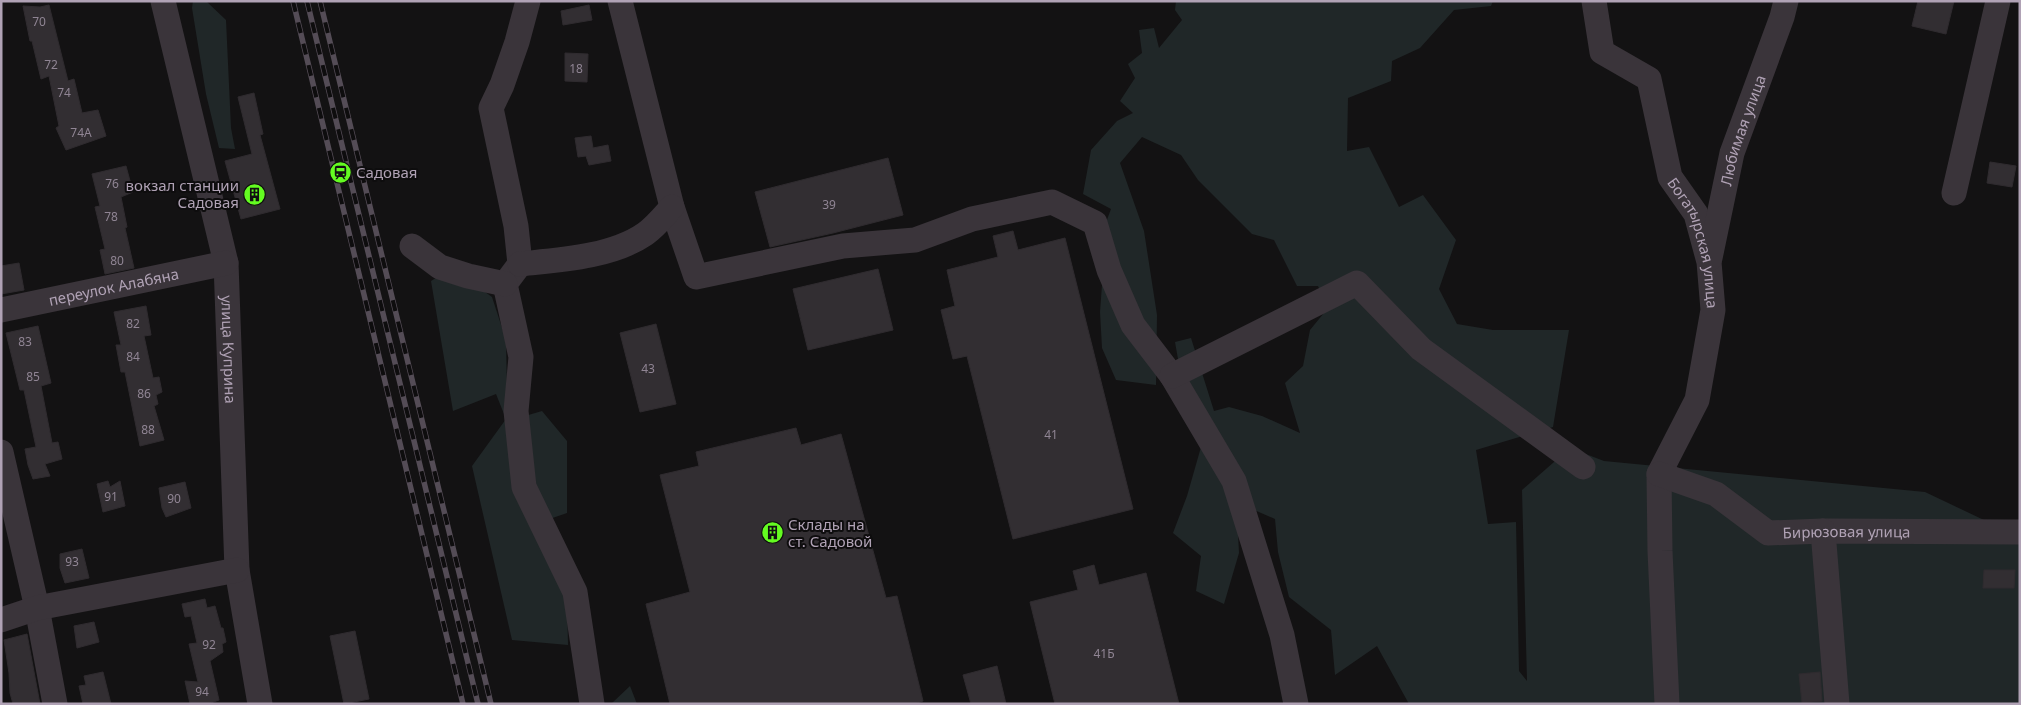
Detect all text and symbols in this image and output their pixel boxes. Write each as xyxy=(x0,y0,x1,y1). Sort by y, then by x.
house number: 70 xyxy=(32,13,46,30)
house number: 72 xyxy=(44,56,58,73)
house number: 18 xyxy=(569,60,583,77)
street label: Любимая улица xyxy=(1715,72,1770,188)
house number: 74 xyxy=(57,84,71,101)
house number: 74А xyxy=(70,124,92,141)
station icon: Садовая xyxy=(328,160,352,184)
place label: Садовая xyxy=(356,162,417,182)
street label: Богатырская улица xyxy=(1663,173,1723,309)
house number: 76 xyxy=(105,175,119,192)
place label: вокзал станции Садовая xyxy=(126,175,239,212)
building icon: вокзал станции Садовая xyxy=(243,182,267,206)
house number: 39 xyxy=(822,196,836,213)
house number: 78 xyxy=(104,208,118,225)
house number: 80 xyxy=(110,252,124,269)
street label: переулок Алабяна xyxy=(47,263,181,310)
street label: улица Куприна xyxy=(217,295,241,404)
house number: 82 xyxy=(126,315,140,332)
house number: 83 xyxy=(18,333,32,350)
house number: 84 xyxy=(126,348,140,365)
house number: 43 xyxy=(641,360,655,377)
house number: 85 xyxy=(26,368,40,385)
house number: 86 xyxy=(137,385,151,402)
house number: 88 xyxy=(141,421,155,438)
house number: 41 xyxy=(1044,426,1058,443)
house number: 91 xyxy=(104,488,118,505)
house number: 90 xyxy=(167,490,181,507)
place label: Склады на ст. Садовой xyxy=(788,514,872,551)
building icon: Склады на ст. Садовой xyxy=(760,521,784,545)
street label: Бирюзовая улица xyxy=(1782,521,1911,542)
house number: 93 xyxy=(65,553,79,570)
house number: 92 xyxy=(202,636,216,653)
house number: 41Б xyxy=(1093,645,1115,662)
house number: 94 xyxy=(195,683,209,700)

